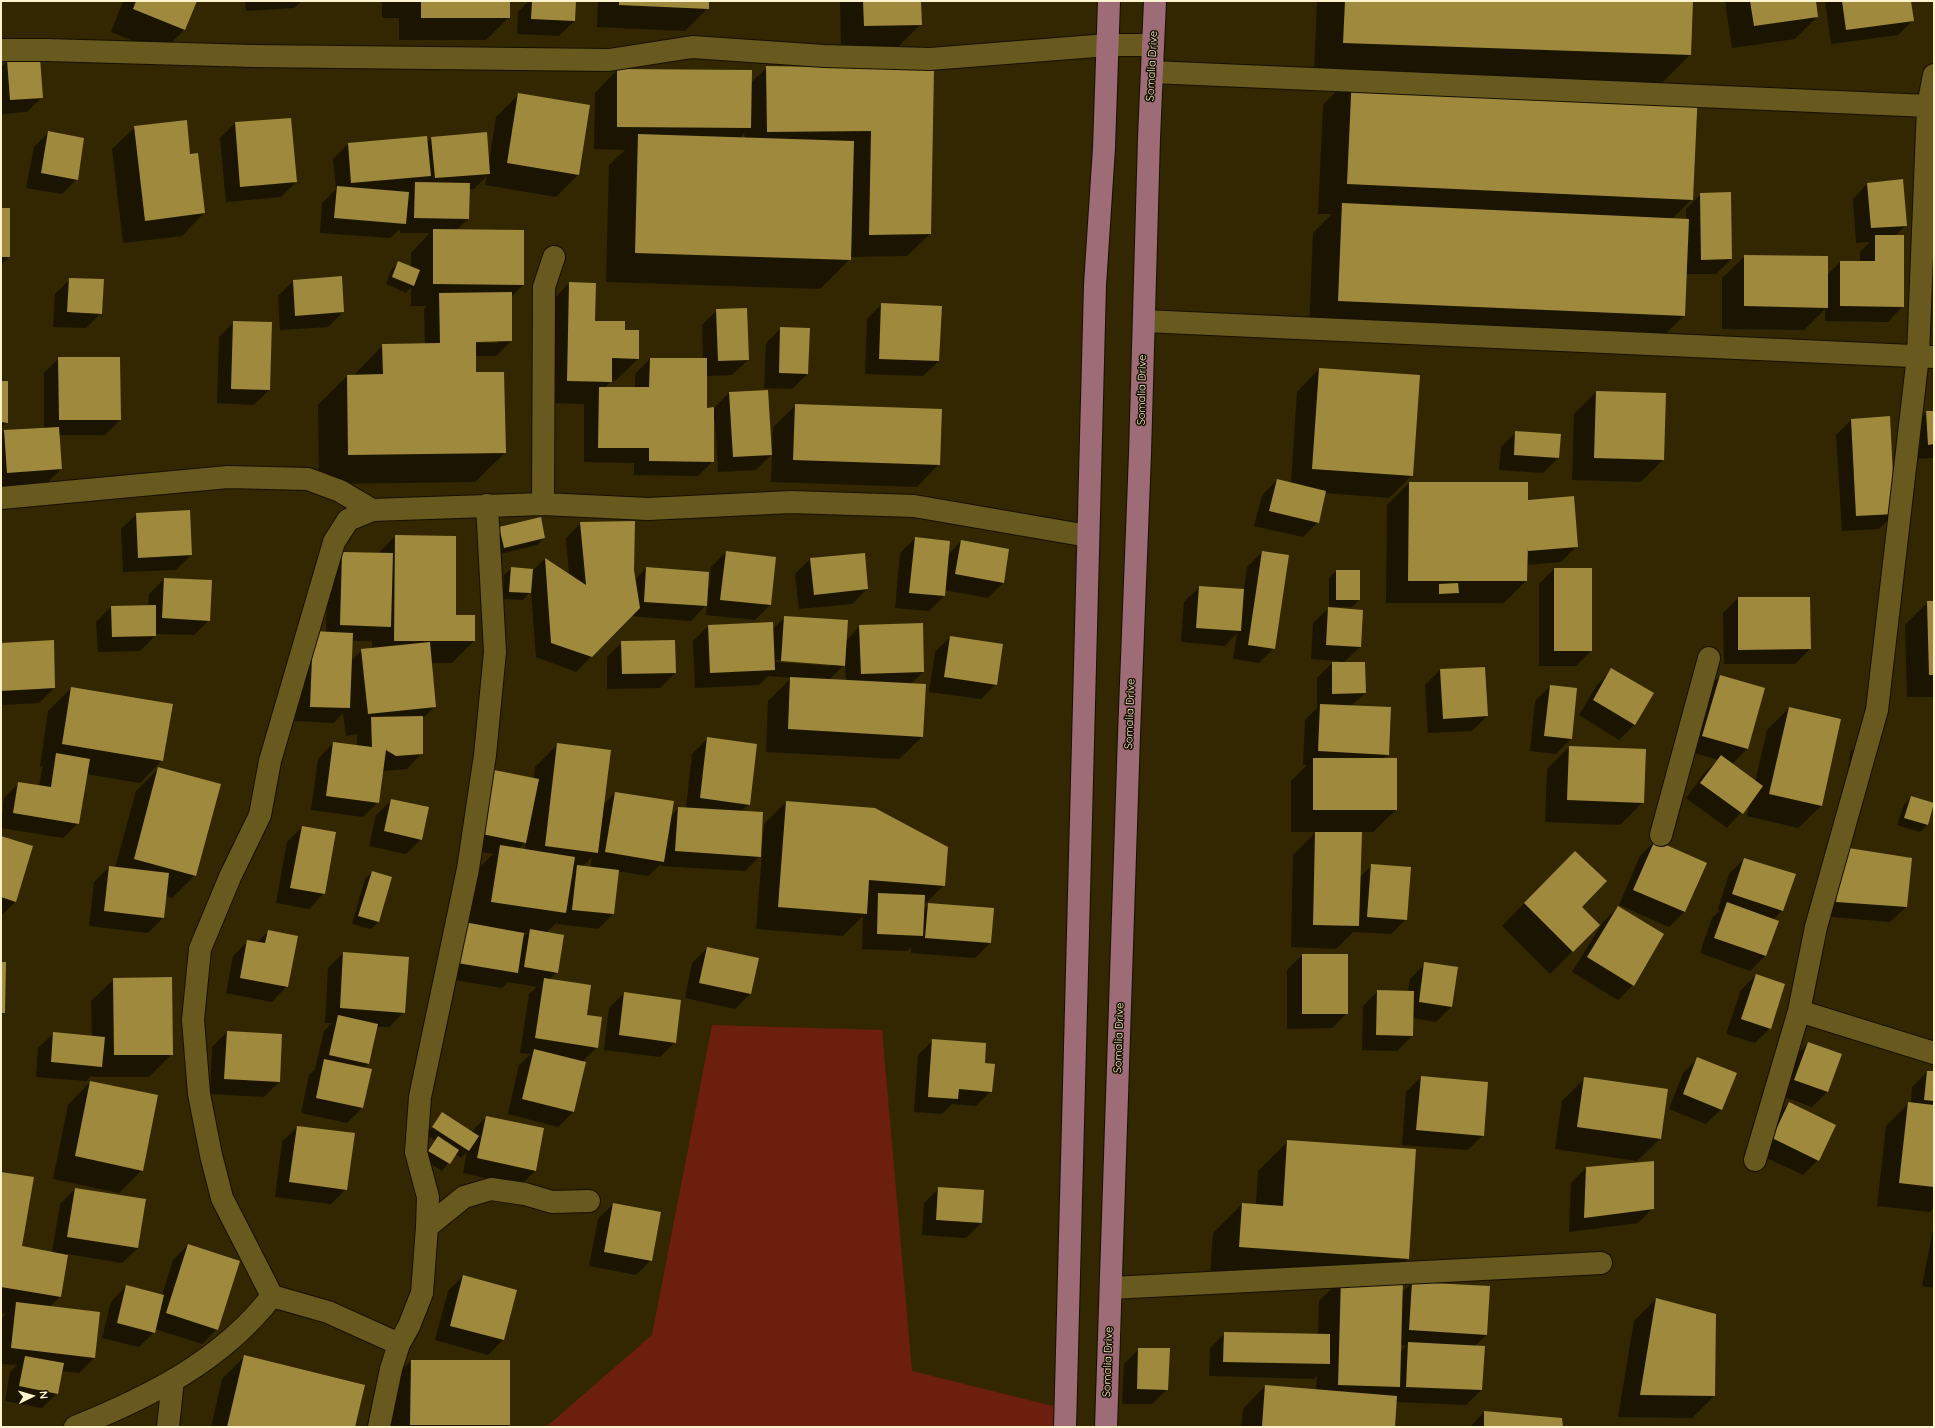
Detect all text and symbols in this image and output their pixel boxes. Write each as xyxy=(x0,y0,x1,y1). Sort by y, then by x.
street label: Somalia Drive xyxy=(1144,30,1160,102)
street label: Somalia Drive xyxy=(1135,355,1149,425)
street label: Somalia Drive xyxy=(1122,679,1138,749)
street label: Somalia Drive xyxy=(1111,1003,1127,1073)
street label: Somalia Drive xyxy=(1100,1327,1116,1397)
north arrow xyxy=(12,1376,52,1416)
text: N xyxy=(37,1390,51,1400)

